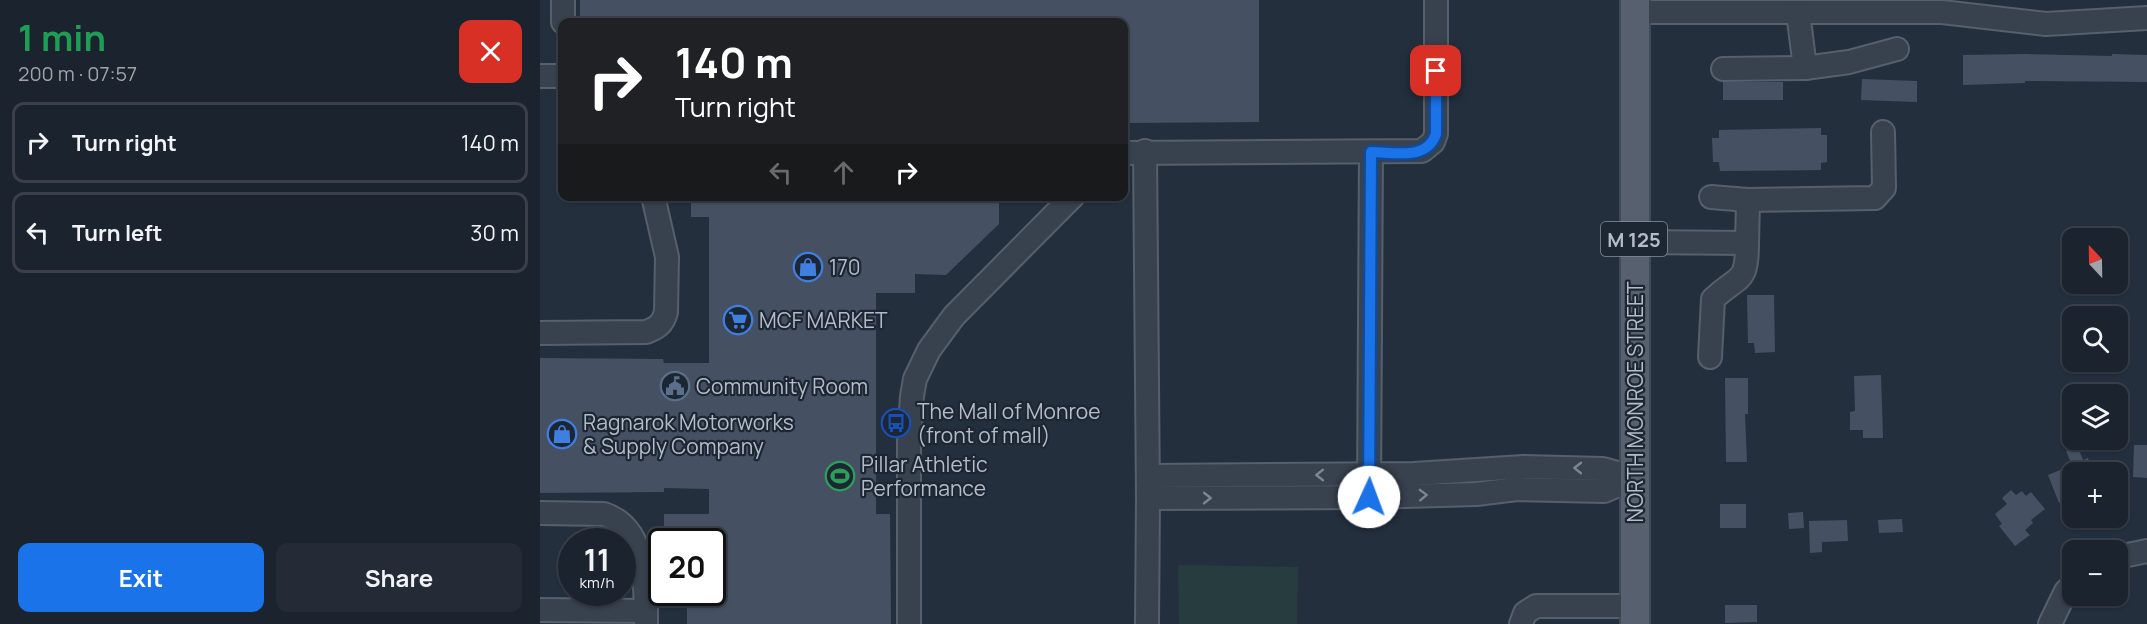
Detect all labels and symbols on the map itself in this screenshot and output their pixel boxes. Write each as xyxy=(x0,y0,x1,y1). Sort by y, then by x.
pin xyxy=(1410,45,1461,96)
road number: M 125 xyxy=(1601,222,1667,256)
north arrow xyxy=(2062,228,2128,294)
shop icon: 170 xyxy=(792,251,824,283)
place label: 170 xyxy=(829,253,861,281)
street label: NORTH MONROE STREET xyxy=(1621,281,1649,522)
supermarket icon: MCF MARKET xyxy=(722,304,754,336)
place label: MCF MARKET xyxy=(759,306,888,334)
public building icon: Community Room xyxy=(659,370,691,402)
place label: Community Room xyxy=(696,372,868,400)
place label: The Mall of Monroe (front of mall) xyxy=(917,397,1100,449)
bus stop icon: The Mall of Monroe (front of mall) xyxy=(880,407,912,439)
place label: Ragnarok Motorworks & Supply Company xyxy=(583,408,794,460)
shop icon: Ragnarok Motorworks & Supply Company xyxy=(546,418,578,450)
place label: Pillar Athletic Performance xyxy=(861,450,988,502)
sports icon: Pillar Athletic Performance xyxy=(824,460,856,492)
one-way arrow xyxy=(1574,462,1583,474)
position arrow xyxy=(1337,465,1401,529)
one-way arrow xyxy=(1316,469,1325,481)
one-way arrow xyxy=(1418,489,1427,502)
one-way arrow xyxy=(1202,492,1211,504)
speed limit sign: 20 xyxy=(648,528,726,606)

